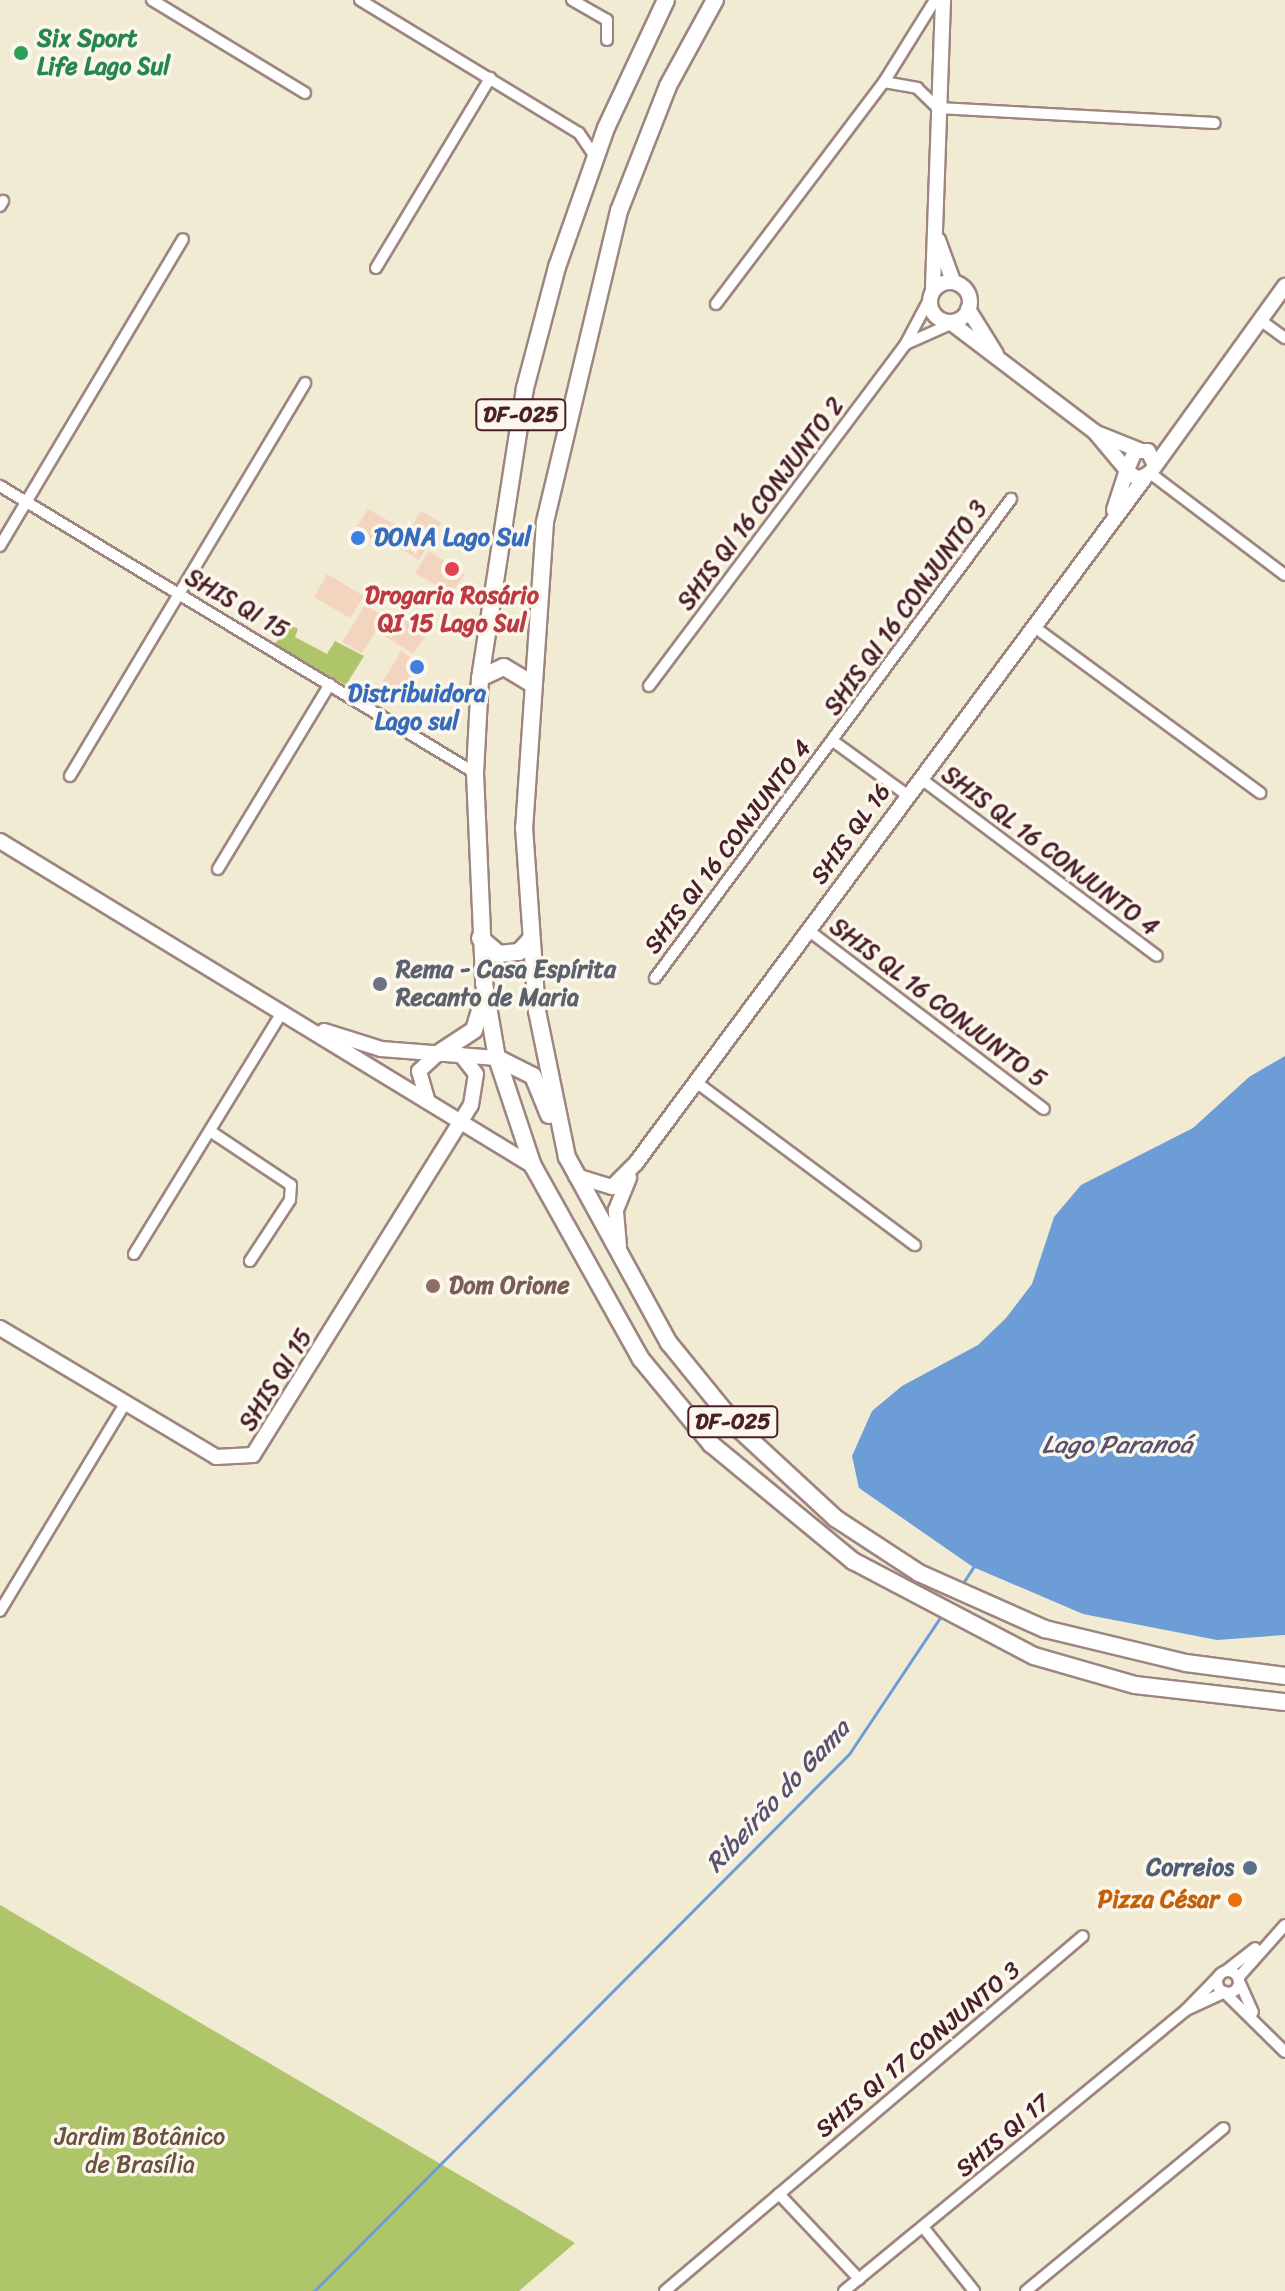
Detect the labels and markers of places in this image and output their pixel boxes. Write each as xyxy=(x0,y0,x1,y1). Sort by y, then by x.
place label: Six Sport Life Lago Sul xyxy=(37,25,172,81)
marker: Six Sport Life Lago Sul xyxy=(12,44,30,62)
place label: DONA Lago Sul xyxy=(374,524,531,552)
marker: DONA Lago Sul xyxy=(349,529,367,547)
marker: Drogaria Rosário QI 15 Lago Sul xyxy=(443,560,461,578)
place label: Drogaria Rosário QI 15 Lago Sul xyxy=(365,582,539,638)
marker: Distribuidora Lago sul xyxy=(408,658,426,676)
place label: Distribuidora Lago sul xyxy=(348,680,486,736)
place label: Rema - Casa Espírita Recanto de Maria xyxy=(396,956,616,1012)
marker: Rema - Casa Espírita Recanto de Maria xyxy=(371,975,389,993)
place label: Dom Orione xyxy=(449,1272,569,1300)
marker: Dom Orione xyxy=(424,1277,442,1295)
place label: Correios xyxy=(1146,1854,1234,1882)
marker: Correios xyxy=(1241,1859,1259,1877)
place label: Pizza César xyxy=(1096,1886,1219,1914)
marker: Pizza César xyxy=(1226,1891,1244,1909)

